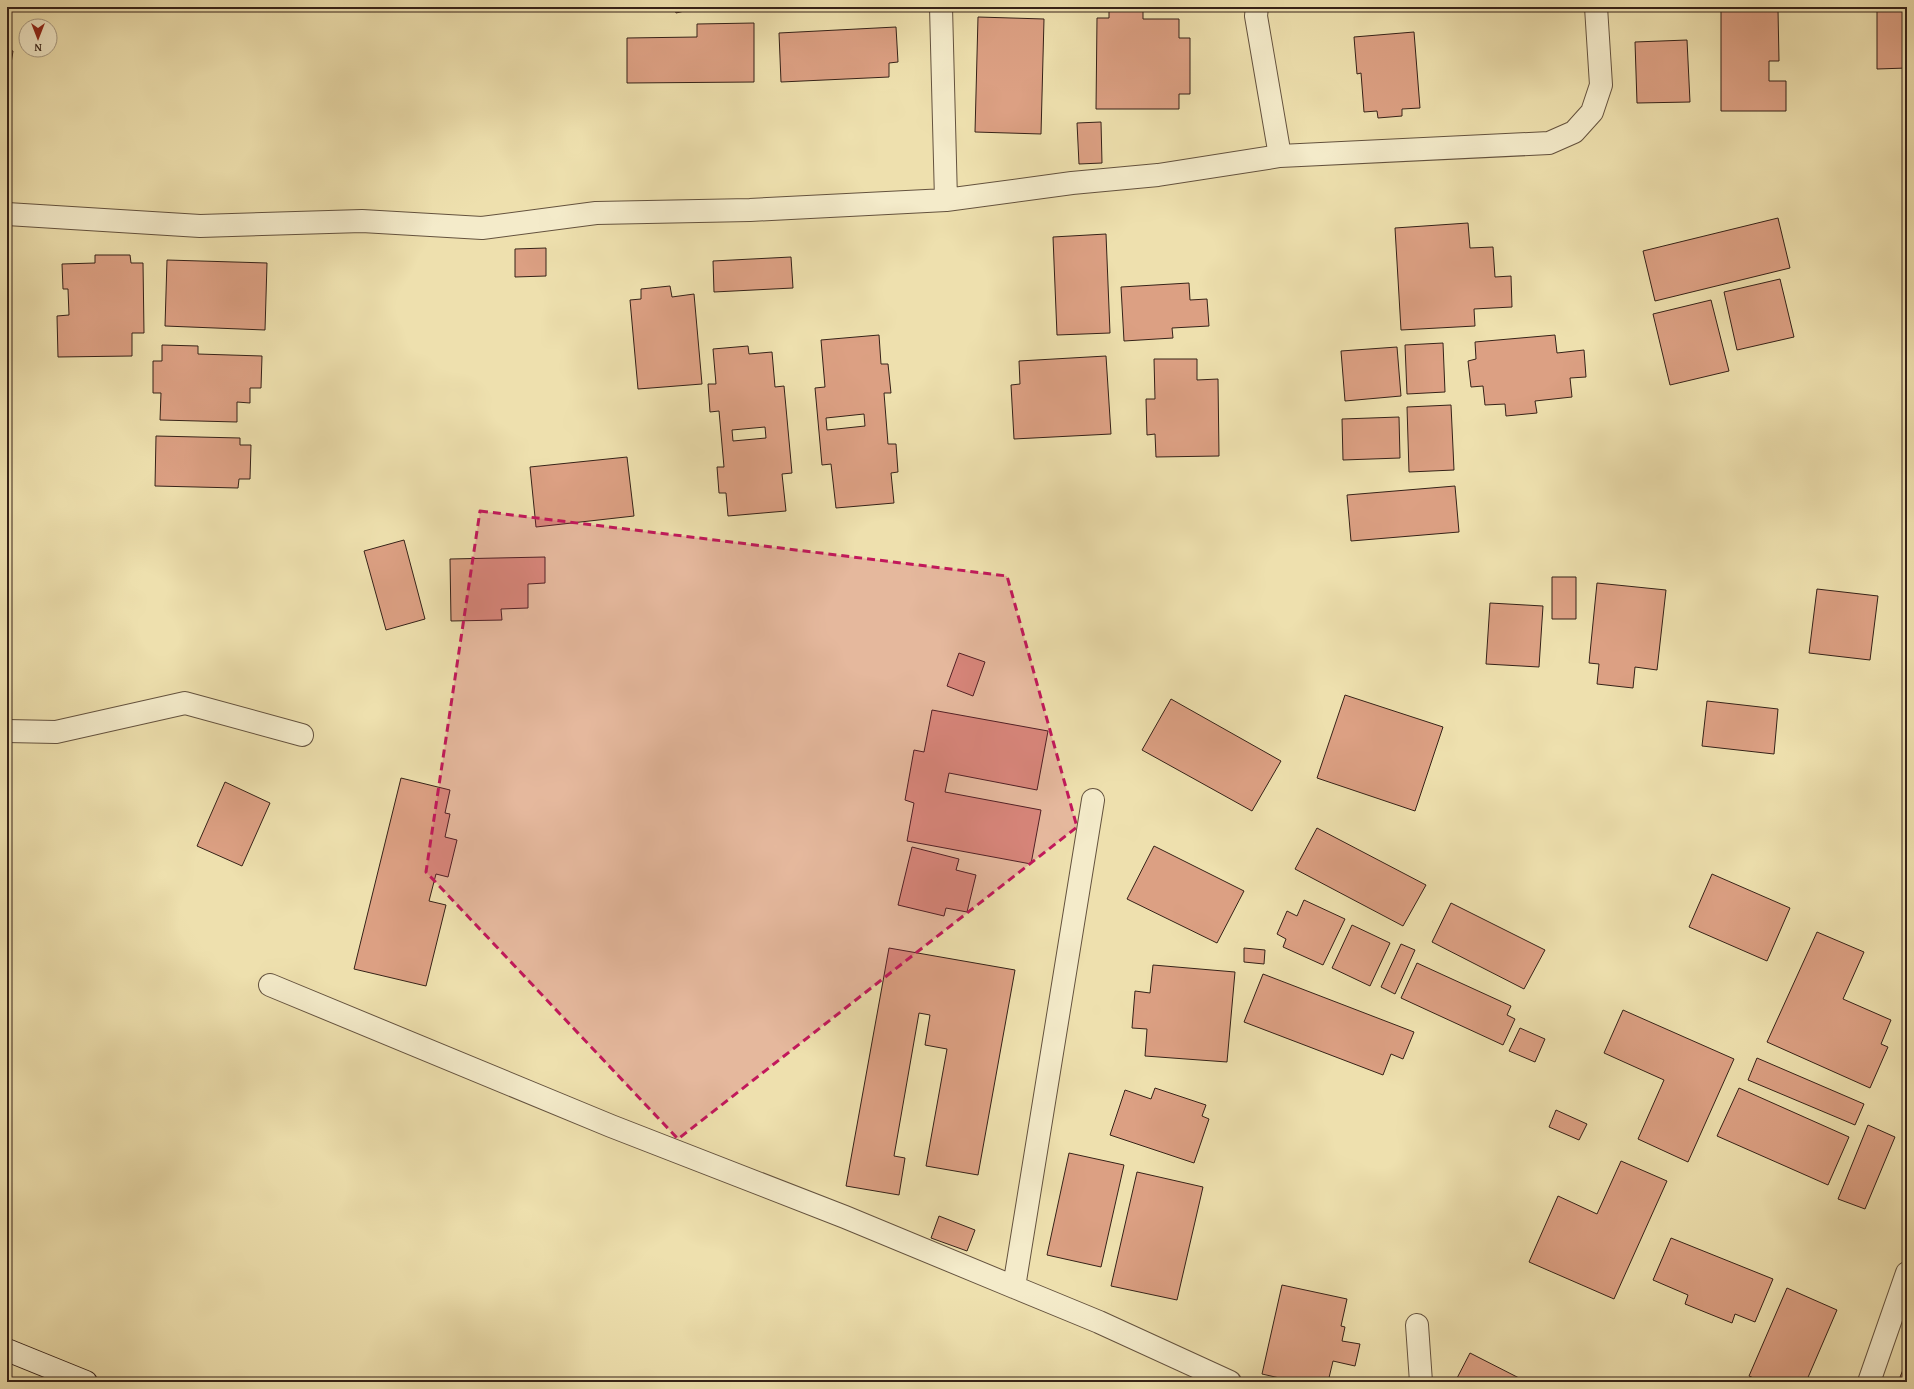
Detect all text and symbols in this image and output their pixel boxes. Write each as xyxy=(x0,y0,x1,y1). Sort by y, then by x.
north arrow xyxy=(18,18,58,58)
text: N xyxy=(34,40,42,56)

